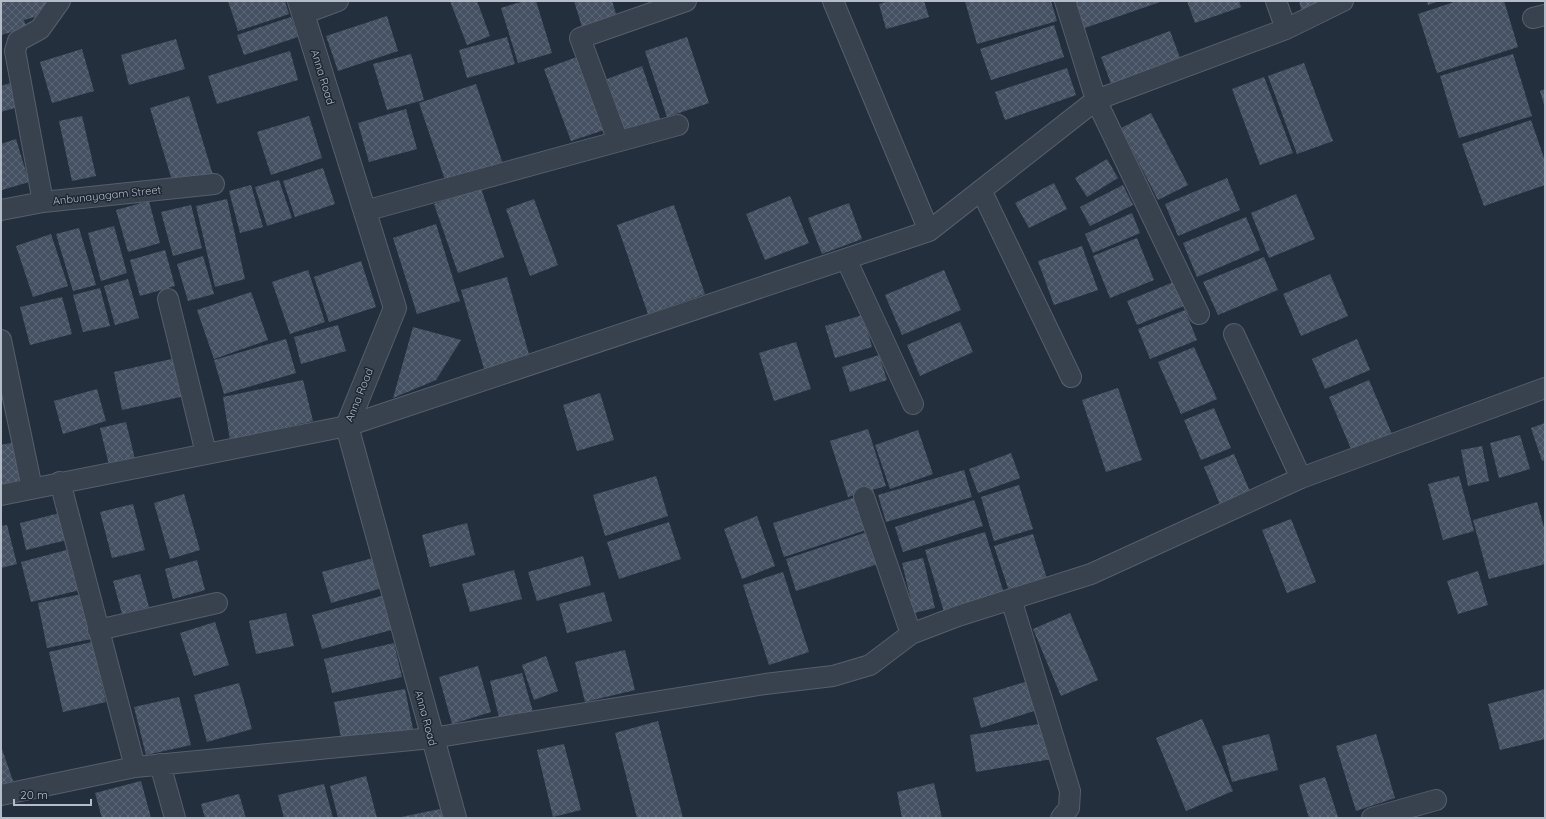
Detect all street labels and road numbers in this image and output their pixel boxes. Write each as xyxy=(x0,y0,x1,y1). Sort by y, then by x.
street label: Anna Road xyxy=(308,48,338,106)
street label: Anbunayagam Street xyxy=(52,182,162,208)
street label: Anna Road xyxy=(342,366,376,424)
street label: Anna Road xyxy=(412,689,440,747)

